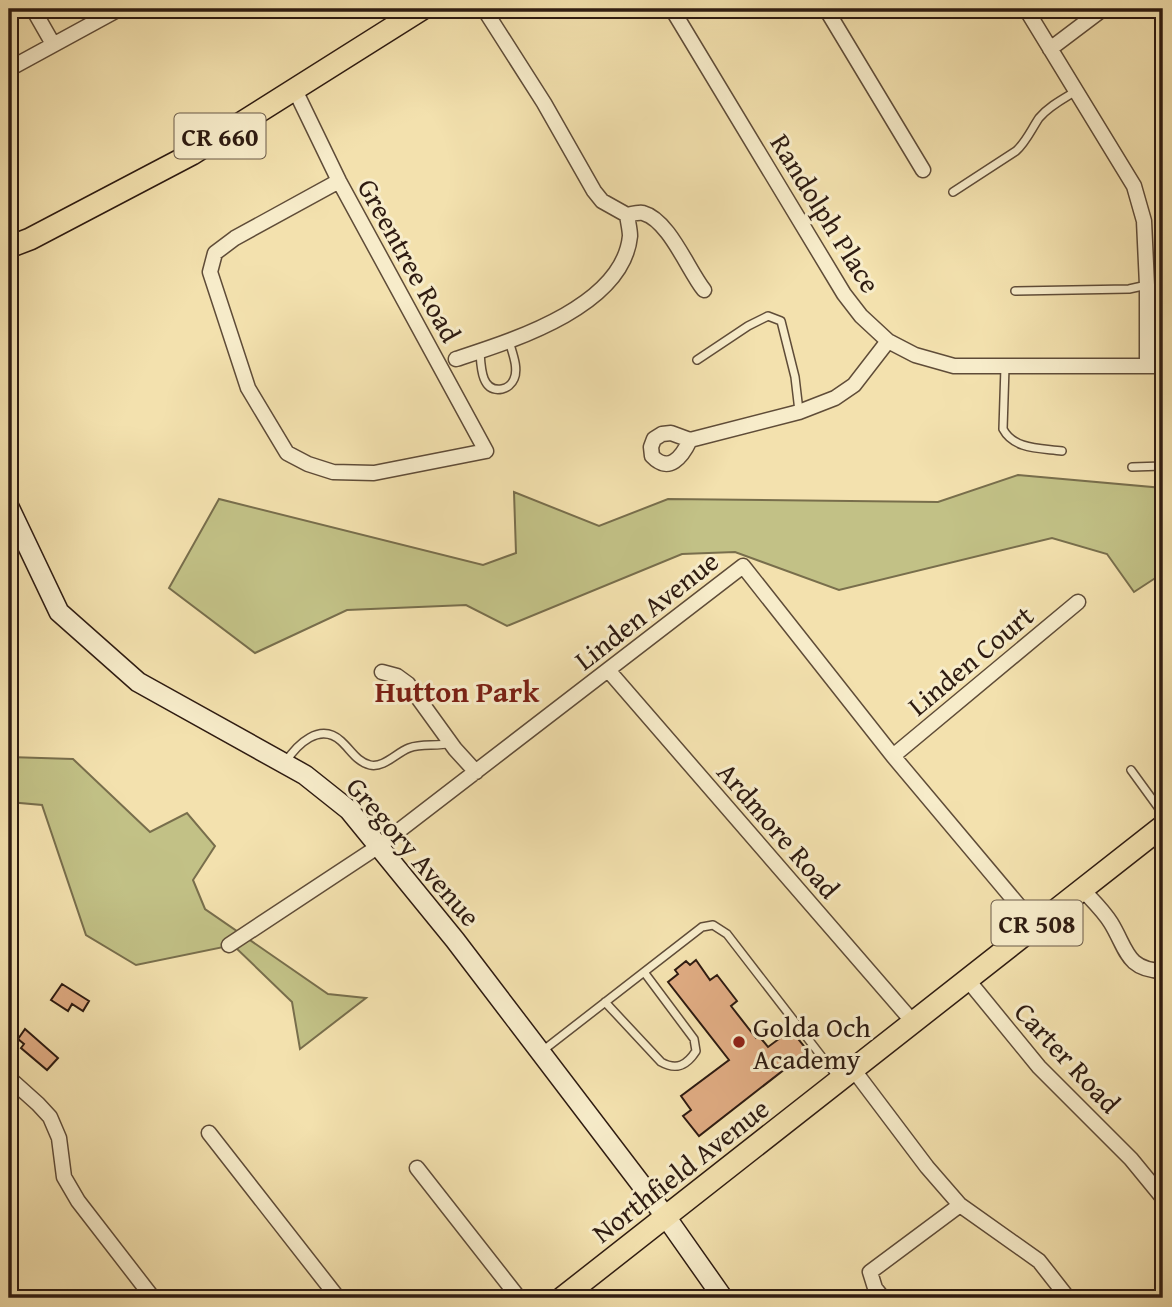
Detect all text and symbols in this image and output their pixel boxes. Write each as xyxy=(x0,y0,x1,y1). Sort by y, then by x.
road number: CR 660 xyxy=(174,113,266,158)
street label: Randolph Place xyxy=(761,125,891,301)
street label: Greentree Road xyxy=(348,171,472,349)
street label: Linden Avenue xyxy=(565,541,727,679)
street label: Linden Court xyxy=(898,595,1042,725)
district label: Hutton Park xyxy=(375,669,540,713)
street label: Ardmore Road xyxy=(708,753,850,907)
street label: Gregory Avenue xyxy=(337,767,491,935)
road number: CR 508 xyxy=(992,900,1082,946)
street label: Carter Road xyxy=(1006,992,1131,1122)
place label: Golda Och Academy xyxy=(753,1006,871,1079)
marker: Golda Och Academy xyxy=(731,1034,747,1050)
street label: Northfield Avenue xyxy=(583,1088,777,1252)

